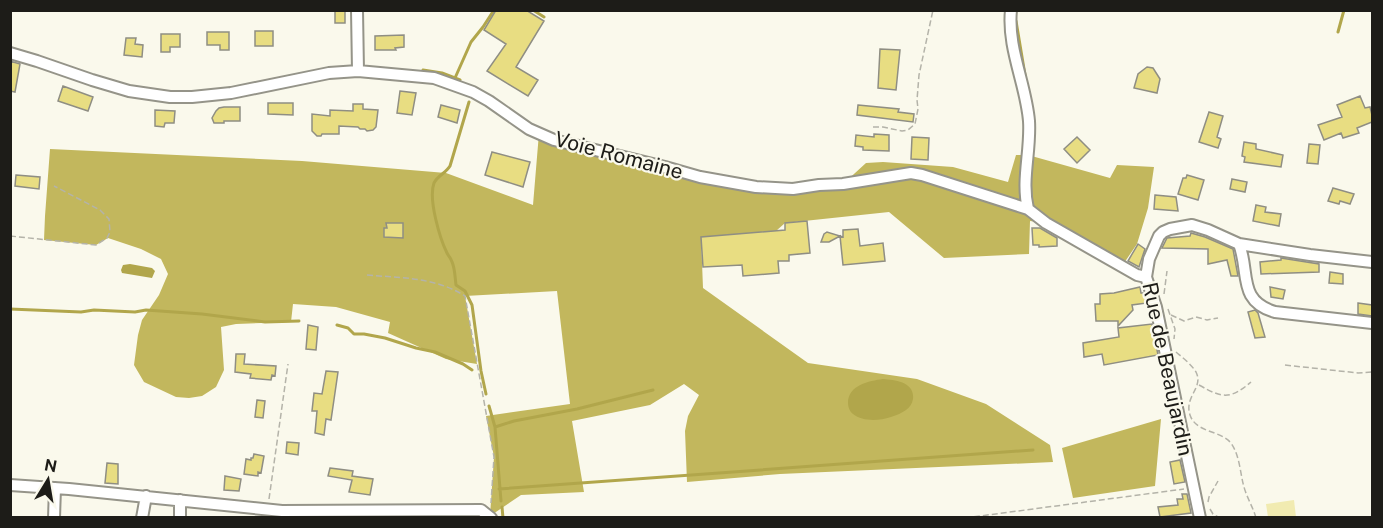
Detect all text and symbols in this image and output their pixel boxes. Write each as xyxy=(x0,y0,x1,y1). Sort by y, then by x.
street label: Voie Romaine xyxy=(552,126,686,184)
street label: Rue de Beaujardin xyxy=(1137,280,1199,458)
north arrow xyxy=(18,450,78,510)
text: N xyxy=(43,455,59,476)

